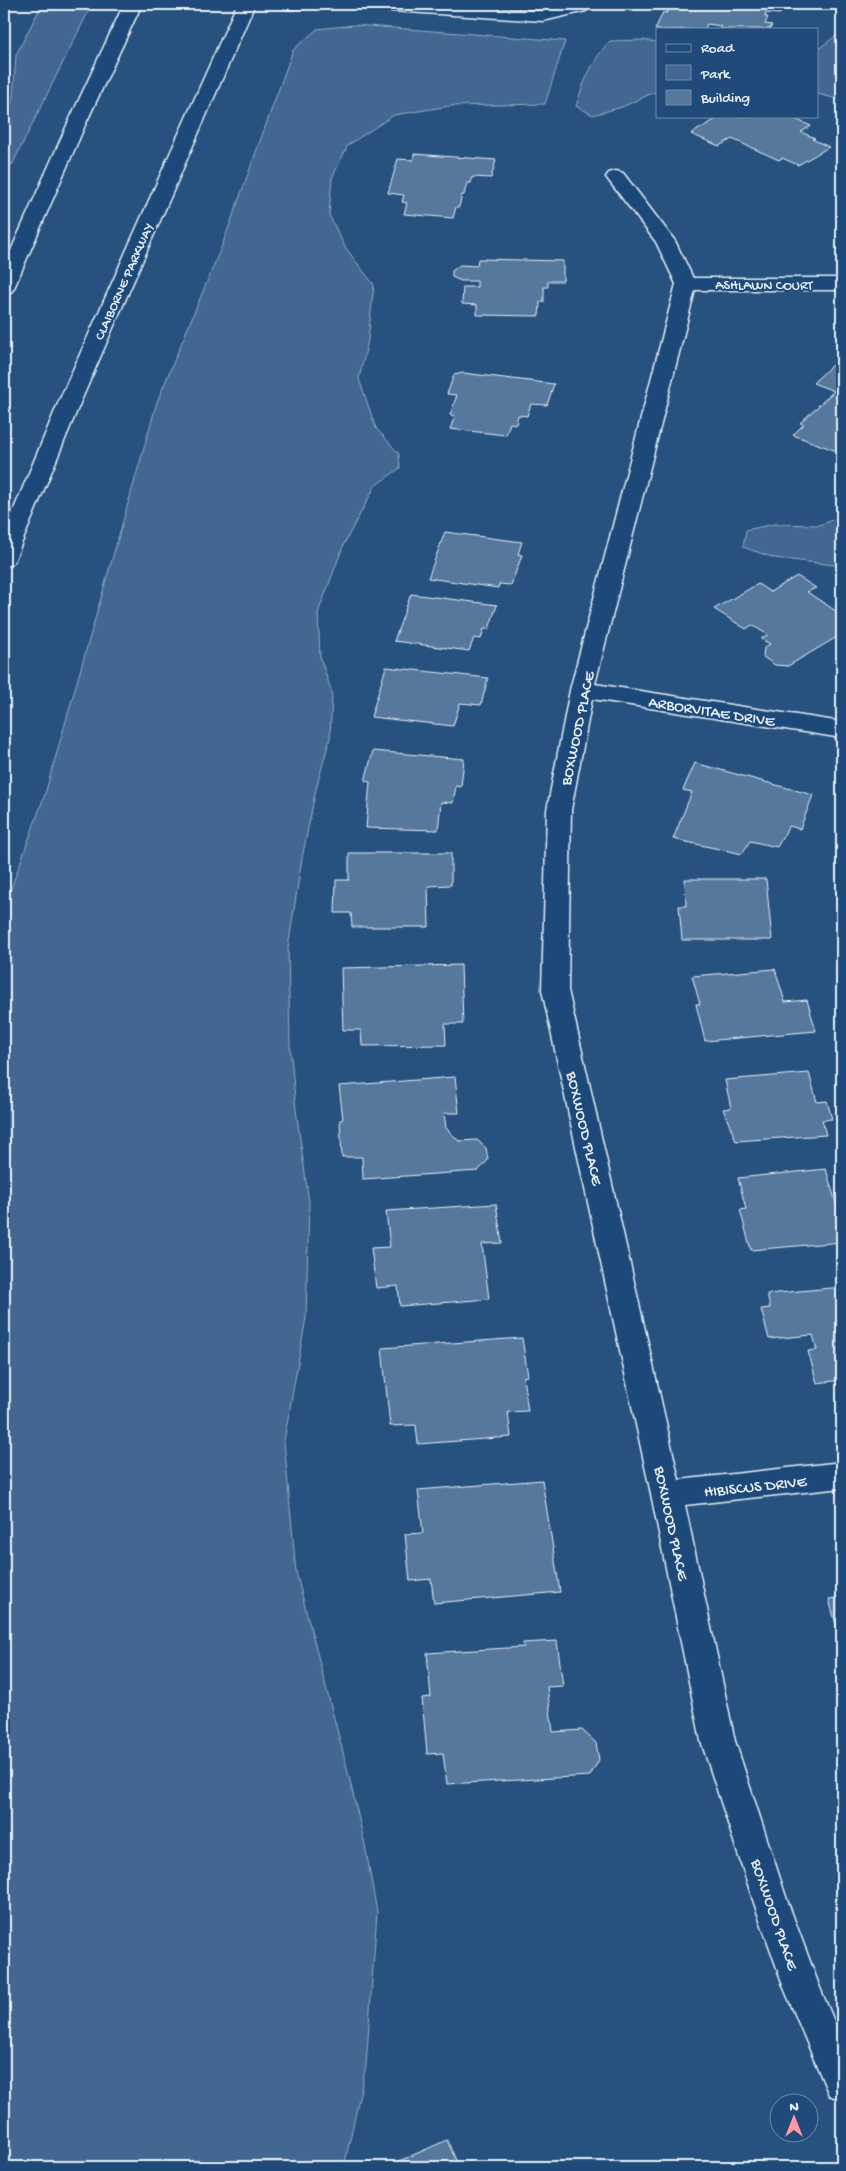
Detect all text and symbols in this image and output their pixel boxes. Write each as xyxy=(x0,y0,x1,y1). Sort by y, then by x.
legend xyxy=(656,28,818,118)
text: Road xyxy=(701,40,735,58)
text: Park xyxy=(700,66,731,84)
text: Building xyxy=(700,90,750,108)
street label: CLAIBORNE PARKWAY xyxy=(92,221,159,343)
street label: ASHLAWN COURT xyxy=(715,278,813,295)
street label: BOXWOOD PLACE xyxy=(558,669,601,788)
street label: ARBORVITAE DRIVE xyxy=(647,694,777,733)
street label: BOXWOOD PLACE xyxy=(560,1069,605,1189)
street label: BOXWOOD PLACE xyxy=(648,1464,691,1584)
street label: HIBISCUS DRIVE xyxy=(703,1474,809,1503)
street label: BOXWOOD PLACE xyxy=(744,1856,801,1974)
north arrow xyxy=(768,2094,818,2144)
text: N xyxy=(789,2099,799,2116)

